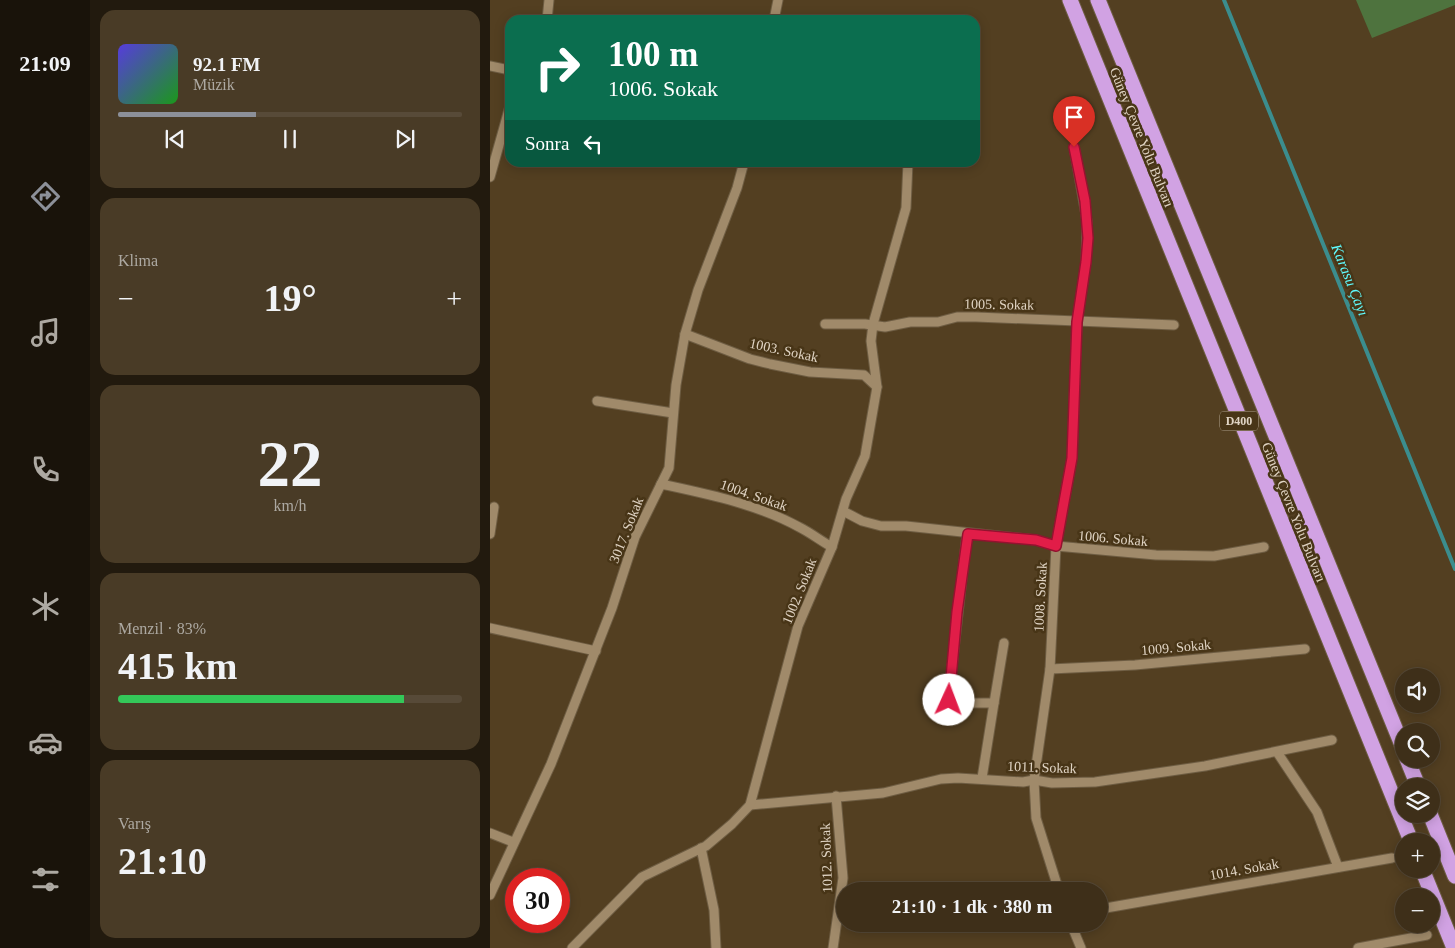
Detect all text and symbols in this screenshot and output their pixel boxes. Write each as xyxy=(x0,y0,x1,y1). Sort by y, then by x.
icon: right xyxy=(525,35,590,100)
text: 100 m xyxy=(608,35,698,74)
text: 21:09 xyxy=(19,51,71,76)
text: 92.1 FM xyxy=(193,54,261,75)
street label: Güney Çevre Yolu Bulvarı xyxy=(1107,65,1176,209)
text: Müzik xyxy=(193,76,235,93)
text: 1006. Sokak xyxy=(608,76,718,101)
pin xyxy=(1053,96,1095,147)
icon: arrive xyxy=(1060,103,1088,131)
icon: previous xyxy=(161,125,189,153)
icon: pause xyxy=(276,125,304,153)
icon: next xyxy=(391,125,419,153)
icon: left xyxy=(579,130,607,158)
text: Sonra xyxy=(525,133,569,154)
icon: directions xyxy=(28,179,63,214)
water label: Karasu Çayı xyxy=(1328,241,1372,318)
text: Klima xyxy=(118,252,158,269)
text: 19° xyxy=(263,277,317,319)
text: − xyxy=(118,283,134,314)
text: + xyxy=(446,283,462,314)
street label: 1005. Sokak xyxy=(964,296,1034,313)
icon: music xyxy=(28,315,63,350)
street label: 1003. Sokak xyxy=(748,336,820,365)
road number: D400 xyxy=(1220,412,1258,431)
text: 22 xyxy=(258,428,323,500)
street label: Güney Çevre Yolu Bulvarı xyxy=(1259,440,1328,584)
icon: phone xyxy=(28,452,63,487)
street label: 1004. Sokak xyxy=(718,477,789,514)
street label: 3017. Sokak xyxy=(606,495,647,565)
text: km/h xyxy=(274,497,306,514)
street label: 1006. Sokak xyxy=(1077,528,1148,549)
street label: 1002. Sokak xyxy=(779,556,820,626)
street label: 1008. Sokak xyxy=(1031,562,1050,632)
icon: climate xyxy=(28,589,63,624)
text: Menzil · 83% xyxy=(118,620,206,637)
street label: 1009. Sokak xyxy=(1141,637,1212,658)
text: 415 km xyxy=(118,645,237,687)
map controls xyxy=(1395,668,1440,933)
button: sound xyxy=(1395,668,1440,713)
position arrow xyxy=(922,673,974,725)
button: search xyxy=(1395,723,1440,768)
icon: car xyxy=(28,725,63,760)
street label: 1011. Sokak xyxy=(1007,759,1077,776)
button: layers xyxy=(1395,778,1440,823)
text: Varış xyxy=(118,815,151,832)
street label: 1012. Sokak xyxy=(818,823,835,893)
button: + xyxy=(1395,833,1440,878)
text: 21:10 xyxy=(118,840,207,882)
street label: 1014. Sokak xyxy=(1208,856,1280,883)
icon: filters xyxy=(28,862,63,897)
speed limit sign: 30 xyxy=(505,868,570,933)
button: − xyxy=(1395,888,1440,933)
text: 21:10 · 1 dk · 380 m xyxy=(892,896,1052,917)

